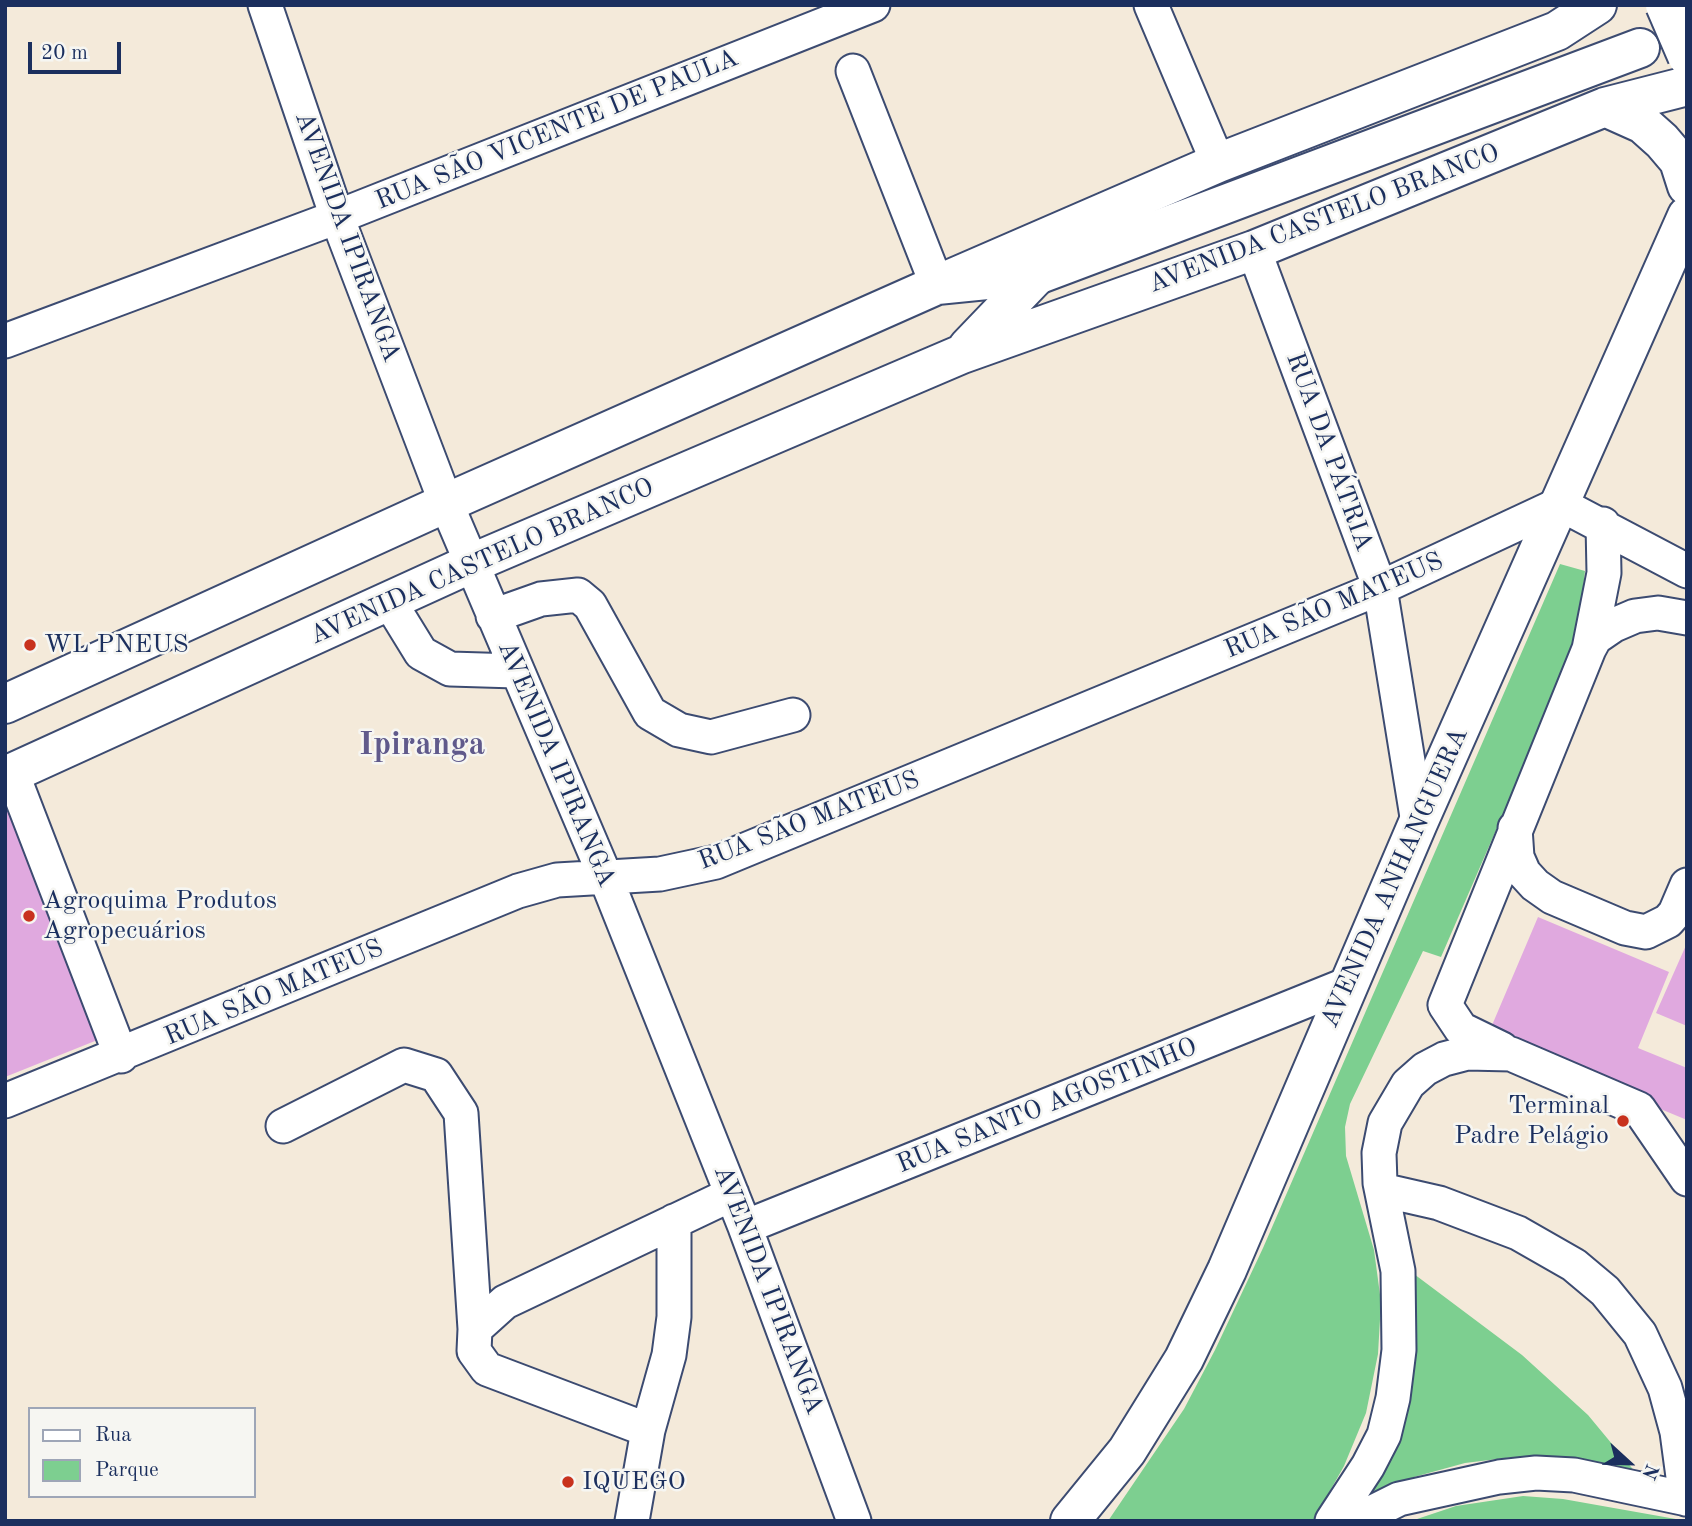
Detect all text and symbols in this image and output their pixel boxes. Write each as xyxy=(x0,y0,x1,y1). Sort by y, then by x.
scale bar xyxy=(32,28,124,72)
text: 20 m xyxy=(41,43,88,64)
street label: RUA SÃO VICENTE DE PAULA xyxy=(371,43,743,217)
street label: AVENIDA IPIRANGA xyxy=(287,108,407,366)
street label: AVENIDA CASTELO BRANCO xyxy=(1144,138,1504,300)
street label: RUA DA PÁTRIA xyxy=(1279,348,1379,556)
street label: AVENIDA CASTELO BRANCO xyxy=(305,472,659,652)
street label: RUA SÃO MATEUS xyxy=(1220,546,1448,666)
place label: WL PNEUS xyxy=(44,629,189,661)
street label: AVENIDA IPIRANGA xyxy=(490,636,622,892)
marker: WL PNEUS xyxy=(22,637,38,653)
street label: AVENIDA ANHANGUERA xyxy=(1315,723,1475,1033)
district label: Ipiranga xyxy=(359,725,485,765)
street label: RUA SÃO MATEUS xyxy=(694,764,924,878)
place label: Agroquima Produtos Agropecuários xyxy=(43,885,277,946)
marker: Agroquima Produtos Agropecuários xyxy=(21,908,37,924)
street label: RUA SÃO MATEUS xyxy=(160,933,388,1053)
street label: RUA SANTO AGOSTINHO xyxy=(892,1031,1202,1181)
place label: Terminal Padre Pelágio xyxy=(1454,1090,1609,1152)
marker: Terminal Padre Pelágio xyxy=(1615,1113,1631,1129)
street label: AVENIDA IPIRANGA xyxy=(706,1161,830,1419)
legend xyxy=(28,1407,256,1498)
text: Rua xyxy=(95,1425,132,1446)
north arrow xyxy=(1594,1428,1664,1498)
text: Parque xyxy=(95,1460,159,1481)
text: N xyxy=(1637,1461,1660,1481)
place label: IQUEGO xyxy=(582,1466,686,1498)
marker: IQUEGO xyxy=(560,1474,576,1490)

